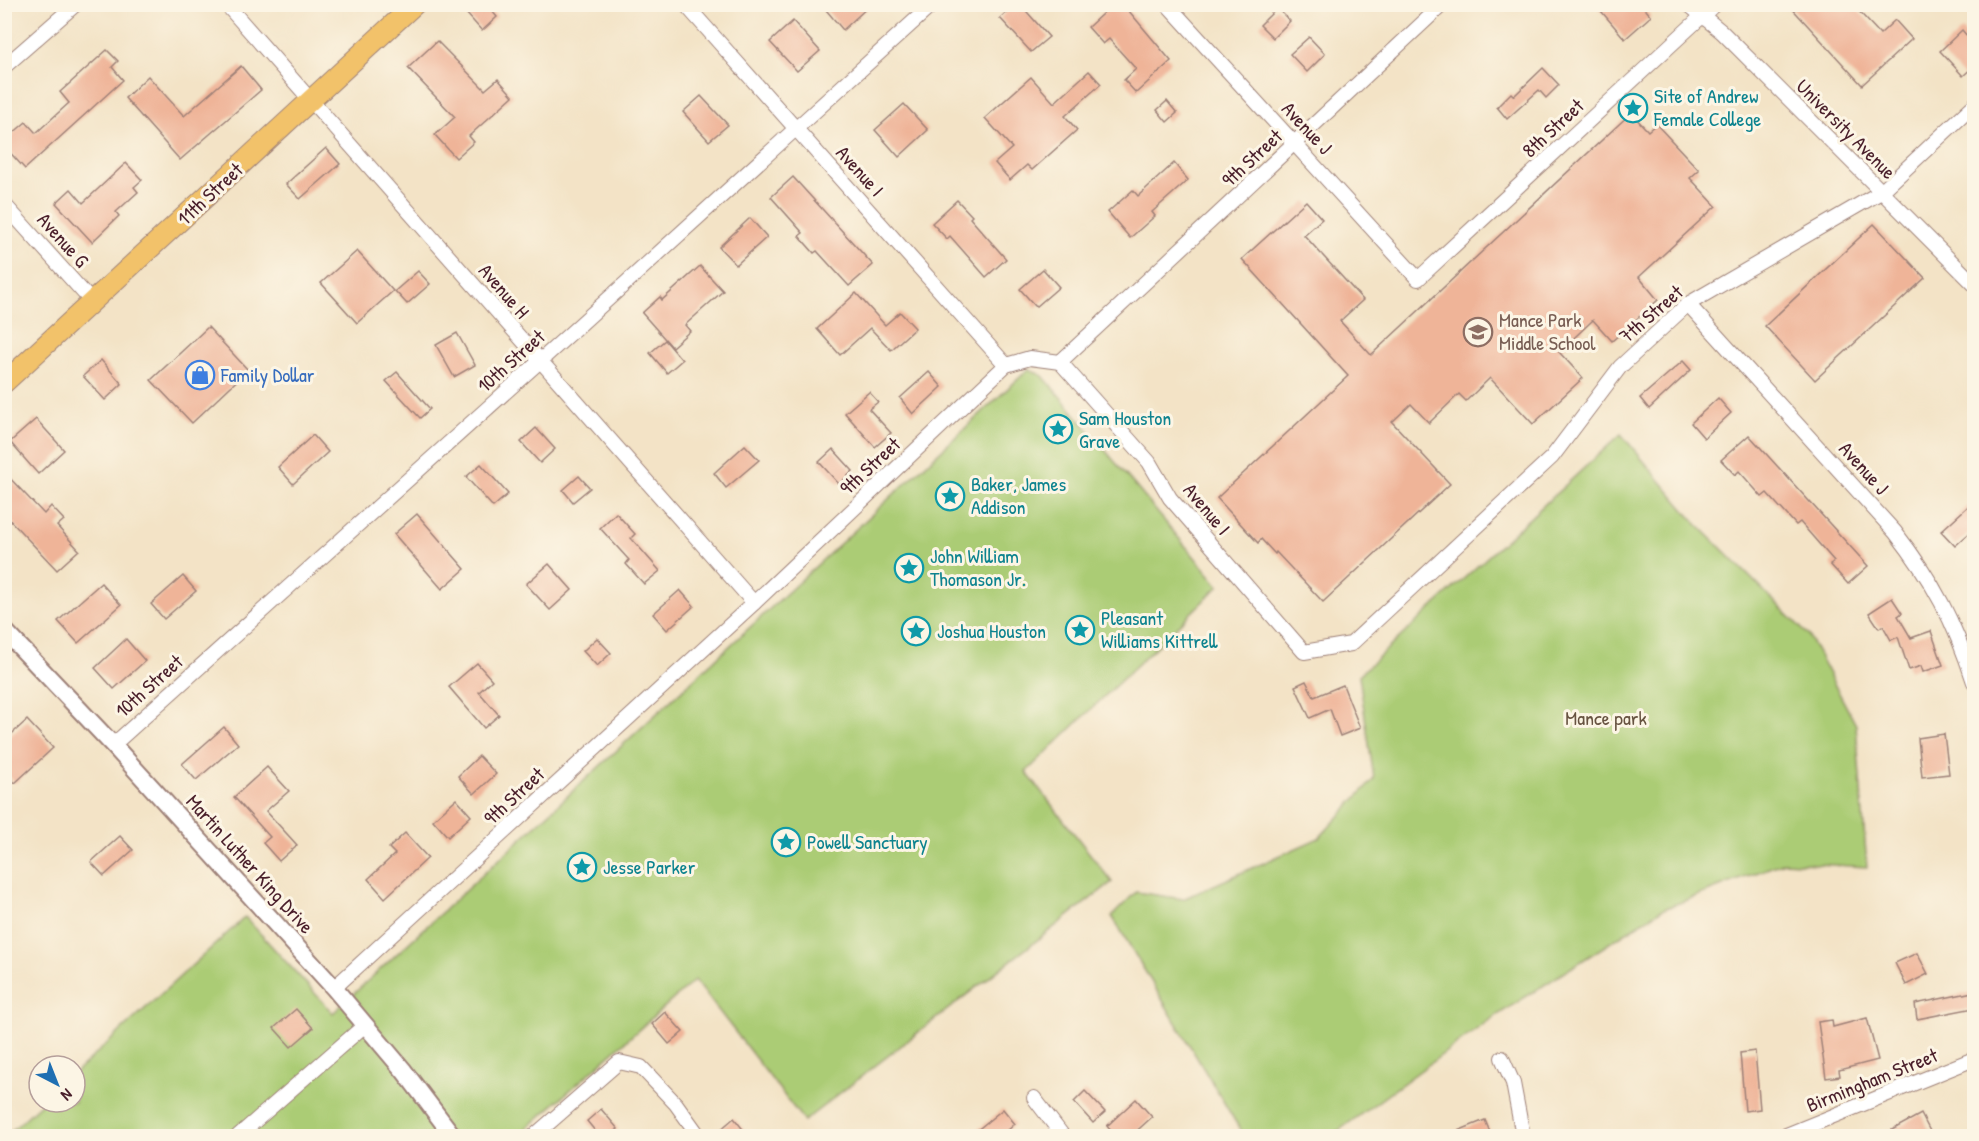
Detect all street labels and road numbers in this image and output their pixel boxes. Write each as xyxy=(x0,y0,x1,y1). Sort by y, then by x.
street label: University Avenue xyxy=(1790,73,1902,185)
street label: 8th Street xyxy=(1516,91,1590,163)
street label: Avenue J xyxy=(1276,96,1339,160)
street label: 9th Street xyxy=(1215,122,1289,193)
street label: Avenue I xyxy=(830,139,890,202)
street label: 11th Street xyxy=(171,155,249,231)
street label: Avenue G xyxy=(32,207,95,273)
street label: Avenue H xyxy=(473,257,536,324)
street label: 7th Street xyxy=(1613,278,1689,349)
street label: 10th Street xyxy=(471,322,551,398)
street label: 9th Street xyxy=(833,430,907,501)
street label: Avenue J xyxy=(1833,435,1895,500)
street label: Avenue I xyxy=(1178,477,1237,540)
street label: 10th Street xyxy=(109,647,189,723)
street label: 9th Street xyxy=(477,760,551,831)
street label: Martin Luther King Drive xyxy=(181,788,320,939)
street label: Birmingham Street xyxy=(1802,1041,1943,1118)

